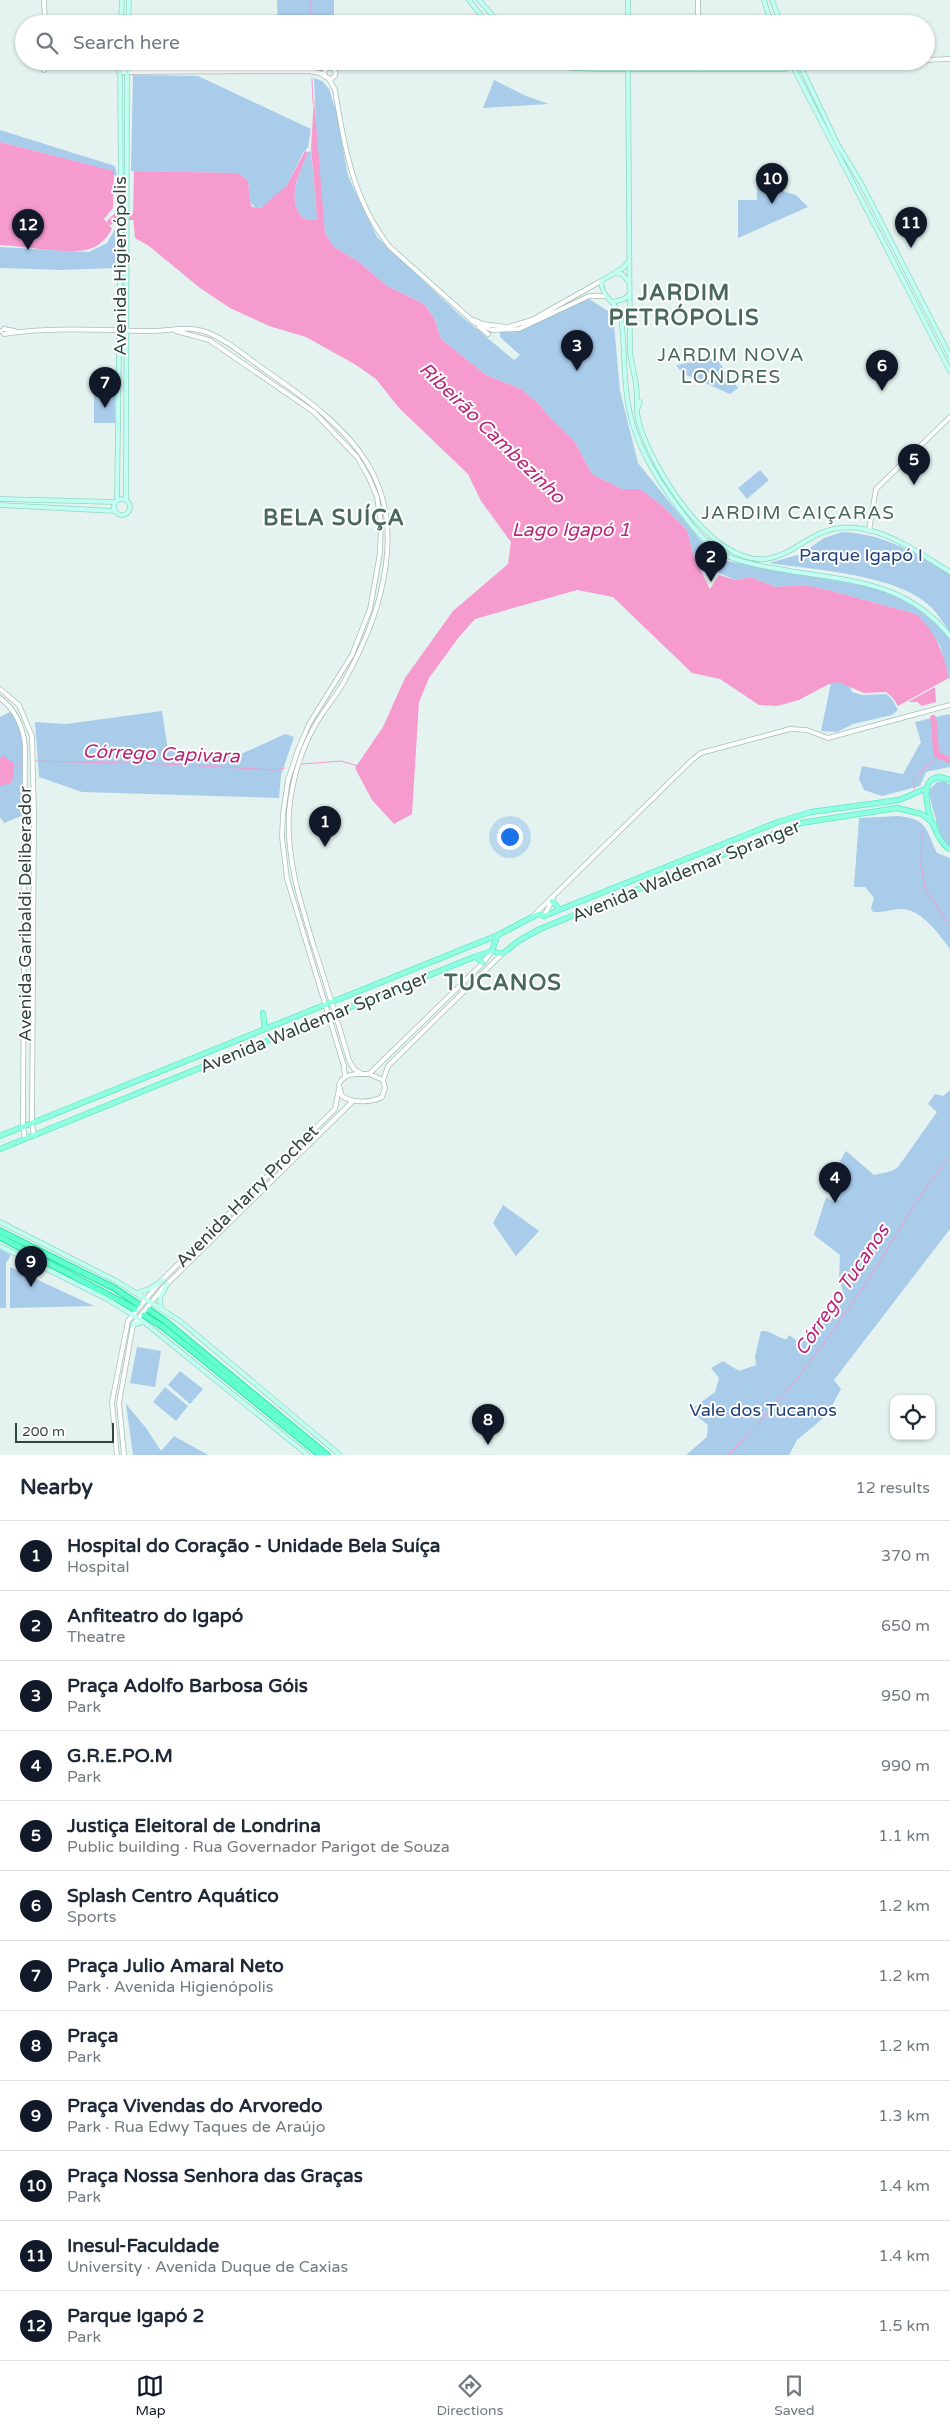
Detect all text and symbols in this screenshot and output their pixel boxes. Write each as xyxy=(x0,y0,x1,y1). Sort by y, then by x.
search box xyxy=(15,15,935,70)
icon: search xyxy=(33,29,61,57)
text: Search here xyxy=(73,32,180,54)
pin: 10 xyxy=(756,163,788,204)
street label: Avenida Higienópolis xyxy=(109,176,131,356)
pin: 11 xyxy=(895,207,927,248)
pin: 12 xyxy=(12,209,44,250)
district label: JARDIM PETRÓPOLIS xyxy=(609,280,759,331)
pin: 3 xyxy=(561,330,593,371)
district label: JARDIM NOVA LONDRES xyxy=(657,344,805,388)
pin: 6 xyxy=(866,350,898,391)
water label: Ribeirão Cambezinho xyxy=(415,358,570,509)
pin: 7 xyxy=(89,367,121,408)
pin: 5 xyxy=(898,444,930,485)
district label: JARDIM CAIÇARAS xyxy=(701,502,895,524)
district label: BELA SUÍÇA xyxy=(263,503,405,531)
water label: Lago Igapó 1 xyxy=(512,519,630,541)
pin: 2 xyxy=(695,541,727,582)
park label: Parque Igapó I xyxy=(799,544,923,566)
water label: Córrego Capivara xyxy=(82,740,241,768)
street label: Avenida Garibaldi Deliberador xyxy=(14,786,36,1042)
pin: 1 xyxy=(309,806,341,847)
street label: Avenida Waldemar Spranger xyxy=(569,815,804,927)
your location xyxy=(497,824,523,850)
street label: Avenida Waldemar Spranger xyxy=(197,966,432,1078)
district label: TUCANOS xyxy=(443,970,562,996)
street label: Avenida Harry Prochet xyxy=(171,1120,323,1272)
pin: 4 xyxy=(819,1162,851,1203)
water label: Córrego Tucanos xyxy=(790,1219,895,1360)
pin: 9 xyxy=(15,1246,47,1287)
map controls xyxy=(890,1395,935,1440)
button: locate xyxy=(890,1395,935,1440)
park label: Vale dos Tucanos xyxy=(689,1399,837,1421)
pin: 8 xyxy=(472,1404,504,1445)
scale bar xyxy=(15,1420,114,1443)
text: 200 m xyxy=(22,1423,65,1440)
text: Nearby xyxy=(20,1475,93,1500)
text: 12 results xyxy=(856,1478,930,1498)
text: Hospital do Coração - Unidade Bela Suíça xyxy=(67,1535,440,1557)
text: 1 xyxy=(31,1546,41,1566)
text: 370 m xyxy=(881,1546,930,1566)
text: Hospital xyxy=(67,1557,129,1577)
text: Anfiteatro do Igapó xyxy=(67,1605,243,1627)
text: 2 xyxy=(31,1616,41,1636)
text: 650 m xyxy=(881,1616,930,1636)
text: Theatre xyxy=(67,1627,125,1647)
text: Praça Adolfo Barbosa Góis xyxy=(67,1675,308,1697)
text: 3 xyxy=(31,1686,41,1706)
text: 950 m xyxy=(881,1686,930,1706)
text: Park xyxy=(67,1697,101,1717)
text: G.R.E.PO.M xyxy=(67,1745,173,1767)
text: 4 xyxy=(31,1756,41,1776)
text: 990 m xyxy=(881,1756,930,1776)
text: Park xyxy=(67,1767,101,1787)
text: Justiça Eleitoral de Londrina xyxy=(67,1815,321,1837)
text: 5 xyxy=(31,1826,41,1846)
text: 1.1 km xyxy=(878,1826,930,1846)
text: Public building · Rua Governador Parigot de Souza xyxy=(67,1837,450,1857)
text: Splash Centro Aquático xyxy=(67,1885,279,1907)
text: 6 xyxy=(31,1896,41,1916)
text: 1.2 km xyxy=(878,1896,930,1916)
text: Sports xyxy=(67,1907,116,1927)
text: Praça Julio Amaral Neto xyxy=(67,1955,284,1977)
text: 7 xyxy=(31,1966,41,1986)
text: 1.2 km xyxy=(878,1966,930,1986)
text: Park · Avenida Higienópolis xyxy=(67,1977,273,1997)
text: Praça xyxy=(67,2025,118,2047)
text: 8 xyxy=(31,2036,41,2056)
text: 1.2 km xyxy=(878,2036,930,2056)
text: Park xyxy=(67,2047,101,2067)
text: Praça Vivendas do Arvoredo xyxy=(67,2095,323,2117)
text: 9 xyxy=(31,2106,41,2126)
text: 1.3 km xyxy=(878,2106,930,2126)
text: Park · Rua Edwy Taques de Araújo xyxy=(67,2117,325,2137)
text: Praça Nossa Senhora das Graças xyxy=(67,2165,363,2187)
text: 10 xyxy=(26,2176,46,2196)
text: 1.4 km xyxy=(878,2176,930,2196)
text: Park xyxy=(67,2187,101,2207)
text: Inesul-Faculdade xyxy=(67,2235,219,2257)
text: 11 xyxy=(26,2246,46,2266)
text: 1.4 km xyxy=(878,2246,930,2266)
text: University · Avenida Duque de Caxias xyxy=(67,2257,348,2277)
text: Parque Igapó 2 xyxy=(67,2305,204,2327)
text: 12 xyxy=(26,2316,46,2336)
text: 1.5 km xyxy=(878,2316,930,2336)
text: Park xyxy=(67,2327,101,2347)
tab: Map xyxy=(135,2372,166,2419)
tab: Directions xyxy=(436,2372,503,2419)
tab: Saved xyxy=(774,2372,815,2419)

